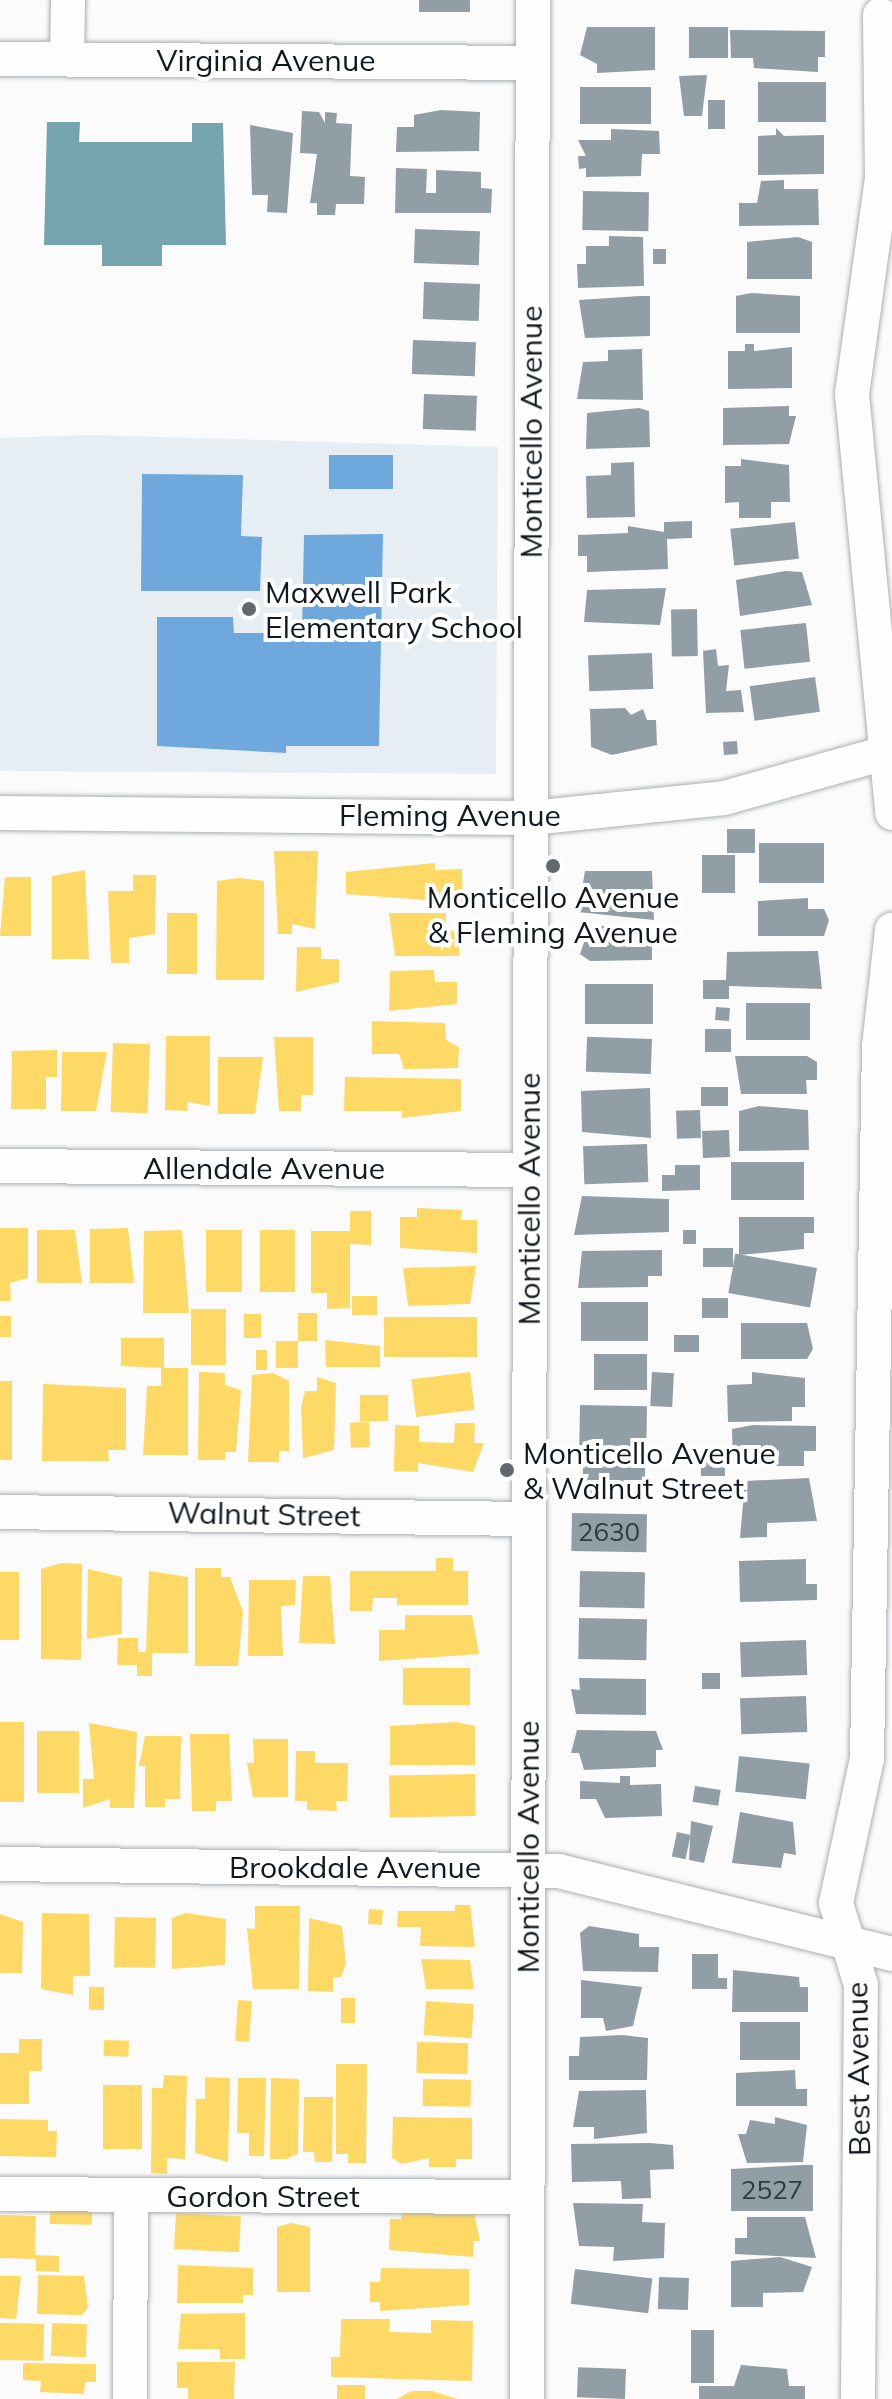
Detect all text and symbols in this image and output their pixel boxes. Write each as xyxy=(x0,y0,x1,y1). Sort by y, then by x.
street label: Virginia Avenue xyxy=(156,42,376,78)
street label: Monticello Avenue xyxy=(513,306,549,558)
place label: Maxwell Park Elementary School xyxy=(265,574,523,644)
marker: Maxwell Park Elementary School xyxy=(240,600,258,618)
street label: Fleming Avenue xyxy=(339,797,561,833)
marker: Monticello Avenue & Fleming Avenue xyxy=(544,857,562,875)
place label: Monticello Avenue & Fleming Avenue xyxy=(427,879,679,950)
street label: Monticello Avenue xyxy=(511,1073,547,1325)
street label: Allendale Avenue xyxy=(143,1150,385,1186)
place label: Monticello Avenue & Walnut Street xyxy=(523,1435,776,1506)
marker: Monticello Avenue & Walnut Street xyxy=(498,1461,516,1479)
street label: Walnut Street xyxy=(167,1494,361,1534)
house number: 2630 xyxy=(578,1516,640,1548)
street label: Monticello Avenue xyxy=(510,1721,546,1973)
street label: Brookdale Avenue xyxy=(229,1849,481,1885)
street label: Best Avenue xyxy=(838,1982,878,2156)
house number: 2527 xyxy=(741,2174,803,2206)
street label: Gordon Street xyxy=(166,2178,360,2214)

